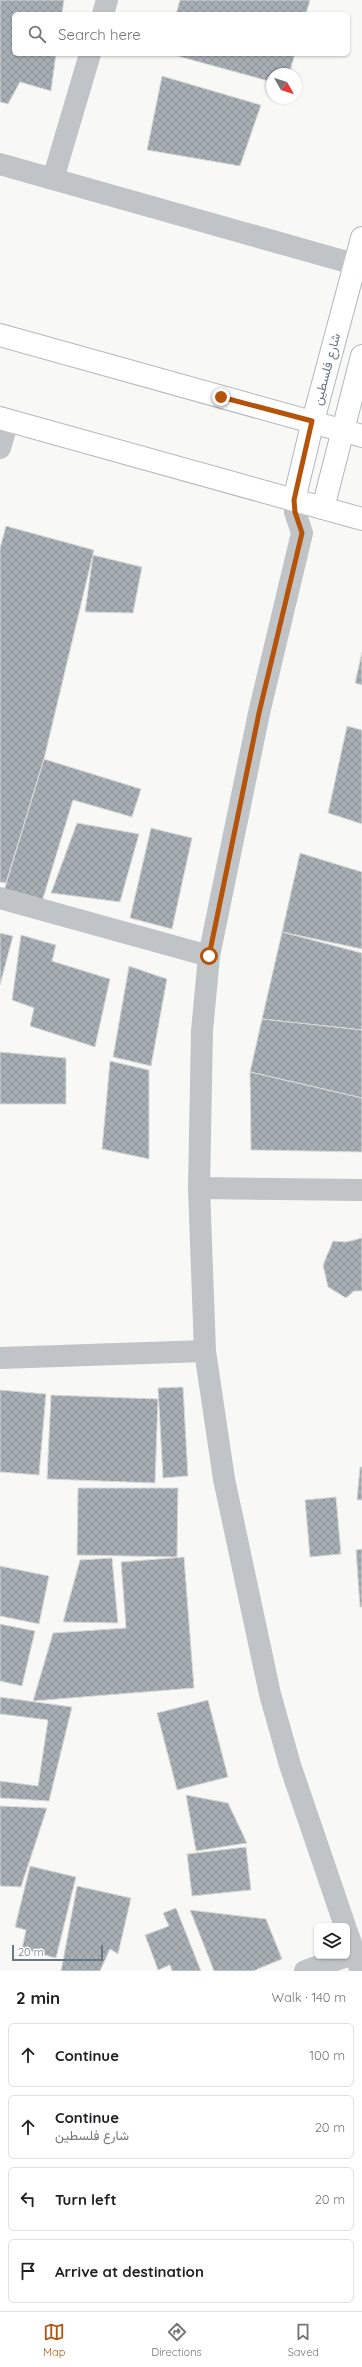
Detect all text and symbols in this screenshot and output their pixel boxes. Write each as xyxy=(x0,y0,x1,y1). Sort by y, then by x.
search box xyxy=(12,12,350,56)
icon: search xyxy=(26,23,48,45)
text: Search here xyxy=(58,25,141,44)
north arrow xyxy=(266,68,302,104)
street label: شارع فلسطين xyxy=(309,331,345,407)
route end xyxy=(212,388,230,406)
route start xyxy=(200,947,218,965)
map controls xyxy=(314,1923,350,1959)
button: layers xyxy=(314,1923,350,1959)
scale bar xyxy=(12,1943,103,1962)
text: 20 m xyxy=(18,1945,44,1959)
text: 2 min xyxy=(16,1987,60,2008)
text: Walk · 140 m xyxy=(271,1989,346,2005)
icon: ahead xyxy=(17,2044,39,2066)
text: Continue xyxy=(55,2046,119,2065)
text: 100 m xyxy=(309,2047,345,2063)
text: Continue xyxy=(55,2108,119,2127)
icon: ahead xyxy=(17,2116,39,2138)
text: 20 m xyxy=(315,2119,345,2135)
text: شارع فلسطين xyxy=(55,2127,129,2143)
icon: left xyxy=(17,2188,39,2210)
text: Turn left xyxy=(55,2190,117,2209)
text: 20 m xyxy=(315,2191,345,2207)
icon: arrive xyxy=(17,2260,39,2282)
text: Arrive at destination xyxy=(55,2262,204,2281)
tab: Map xyxy=(43,2321,65,2359)
tab: Directions xyxy=(151,2321,202,2359)
tab: Saved xyxy=(288,2321,319,2359)

